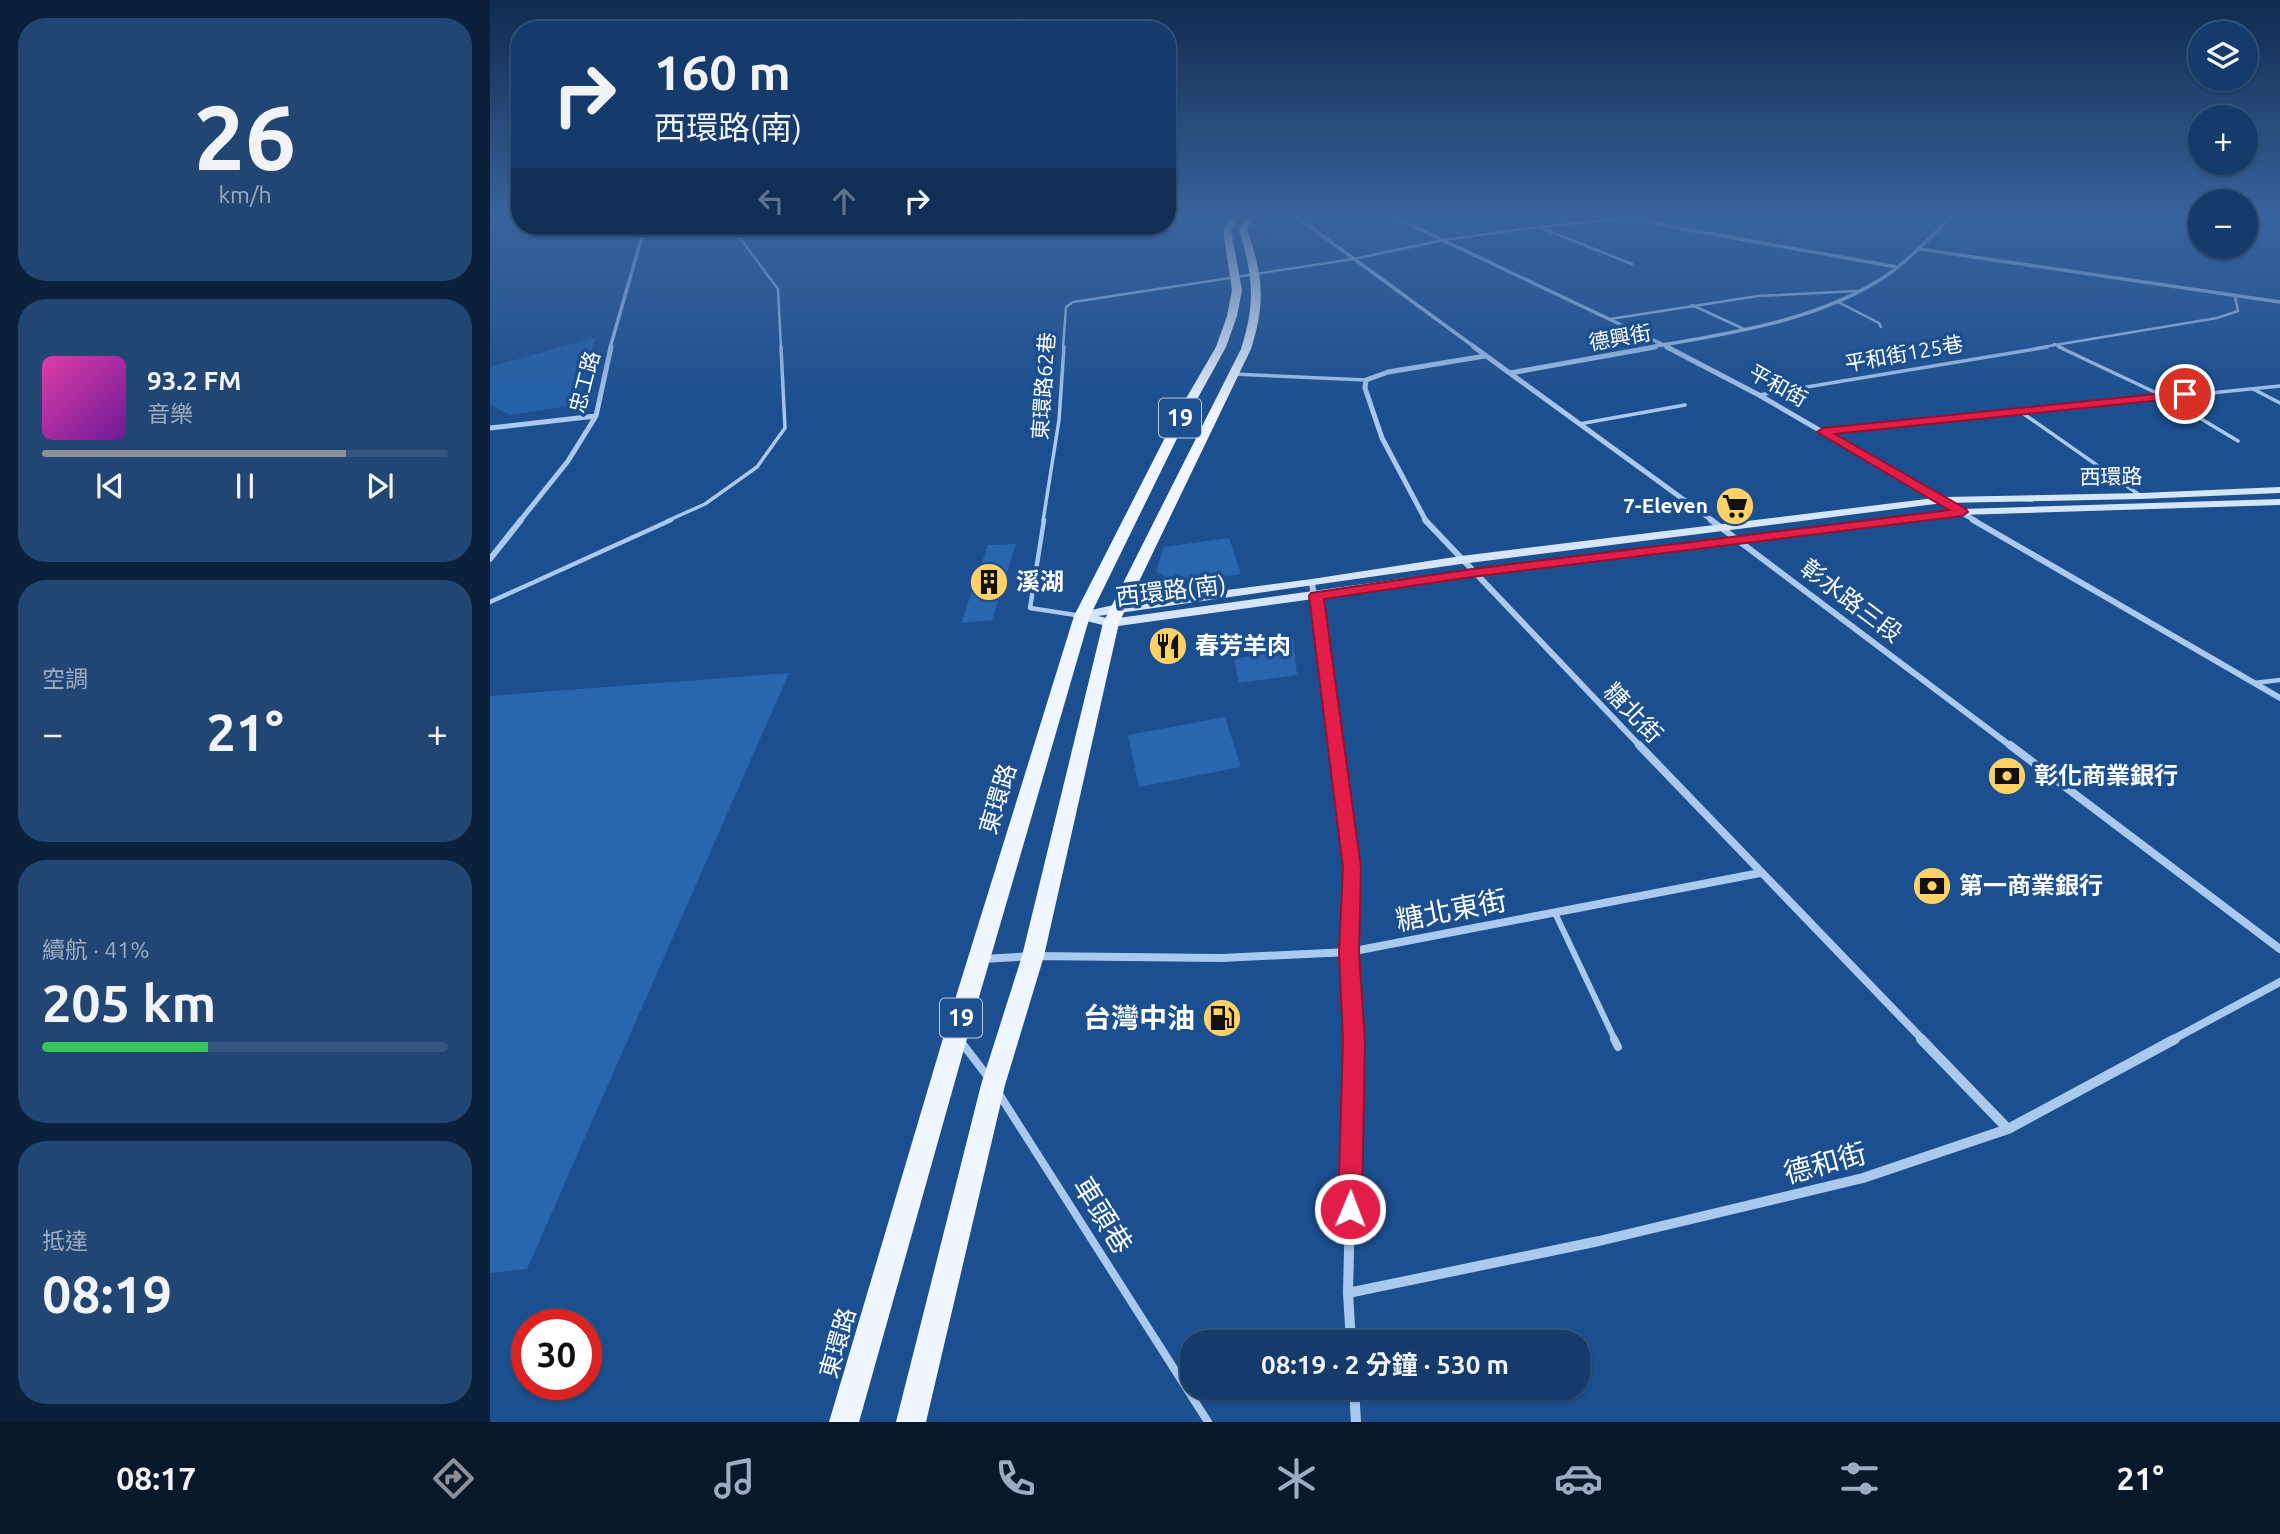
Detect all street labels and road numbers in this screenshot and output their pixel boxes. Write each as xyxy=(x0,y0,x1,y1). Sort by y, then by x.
street label: 德興街 xyxy=(1587,320,1653,354)
street label: 東環路62巷 xyxy=(1027,331,1059,440)
street label: 平和街125巷 xyxy=(1843,331,1965,375)
street label: 忠工路 xyxy=(564,348,604,415)
street label: 平和街 xyxy=(1745,359,1812,411)
road number: 19 xyxy=(1159,398,1201,438)
street label: 西環路 xyxy=(2079,463,2143,489)
street label: 彰水路三段 xyxy=(1795,554,1907,647)
street label: 西環路(南) xyxy=(1114,570,1228,611)
street label: 糖北街 xyxy=(1599,677,1668,748)
street label: 東環路 xyxy=(974,760,1021,837)
street label: 糖北東街 xyxy=(1393,884,1509,935)
road number: 19 xyxy=(940,998,982,1037)
street label: 德和街 xyxy=(1780,1137,1869,1188)
street label: 車頭巷 xyxy=(1068,1171,1139,1259)
street label: 東環路 xyxy=(815,1305,860,1381)

